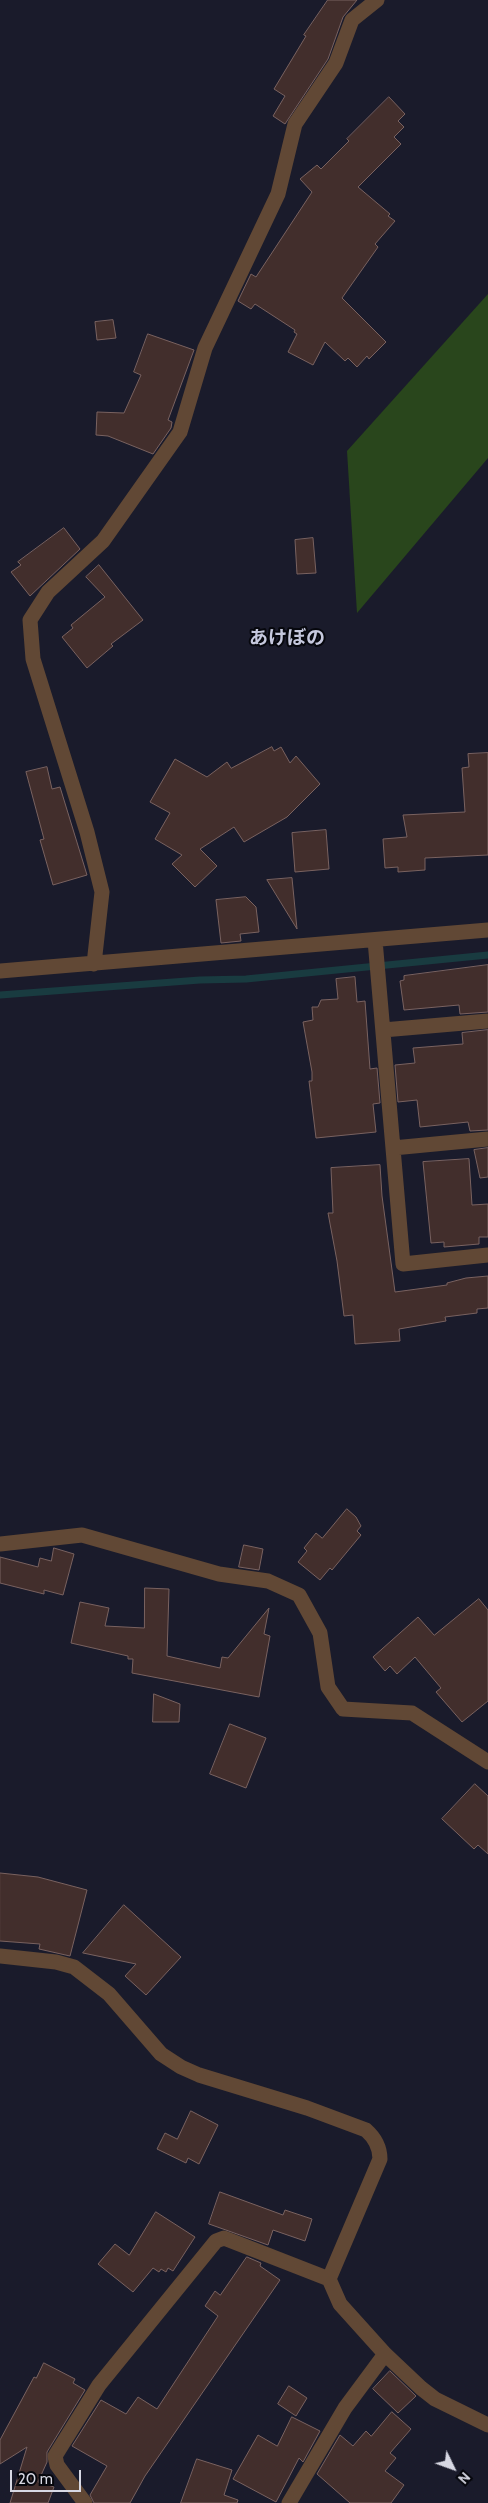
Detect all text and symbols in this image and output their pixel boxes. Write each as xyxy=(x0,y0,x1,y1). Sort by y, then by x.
district label: あけぼの xyxy=(249,627,325,649)
north arrow xyxy=(428,2443,478,2493)
scale bar xyxy=(12,2460,84,2492)
text: N xyxy=(454,2468,474,2488)
text: 20 m xyxy=(18,2470,53,2488)

